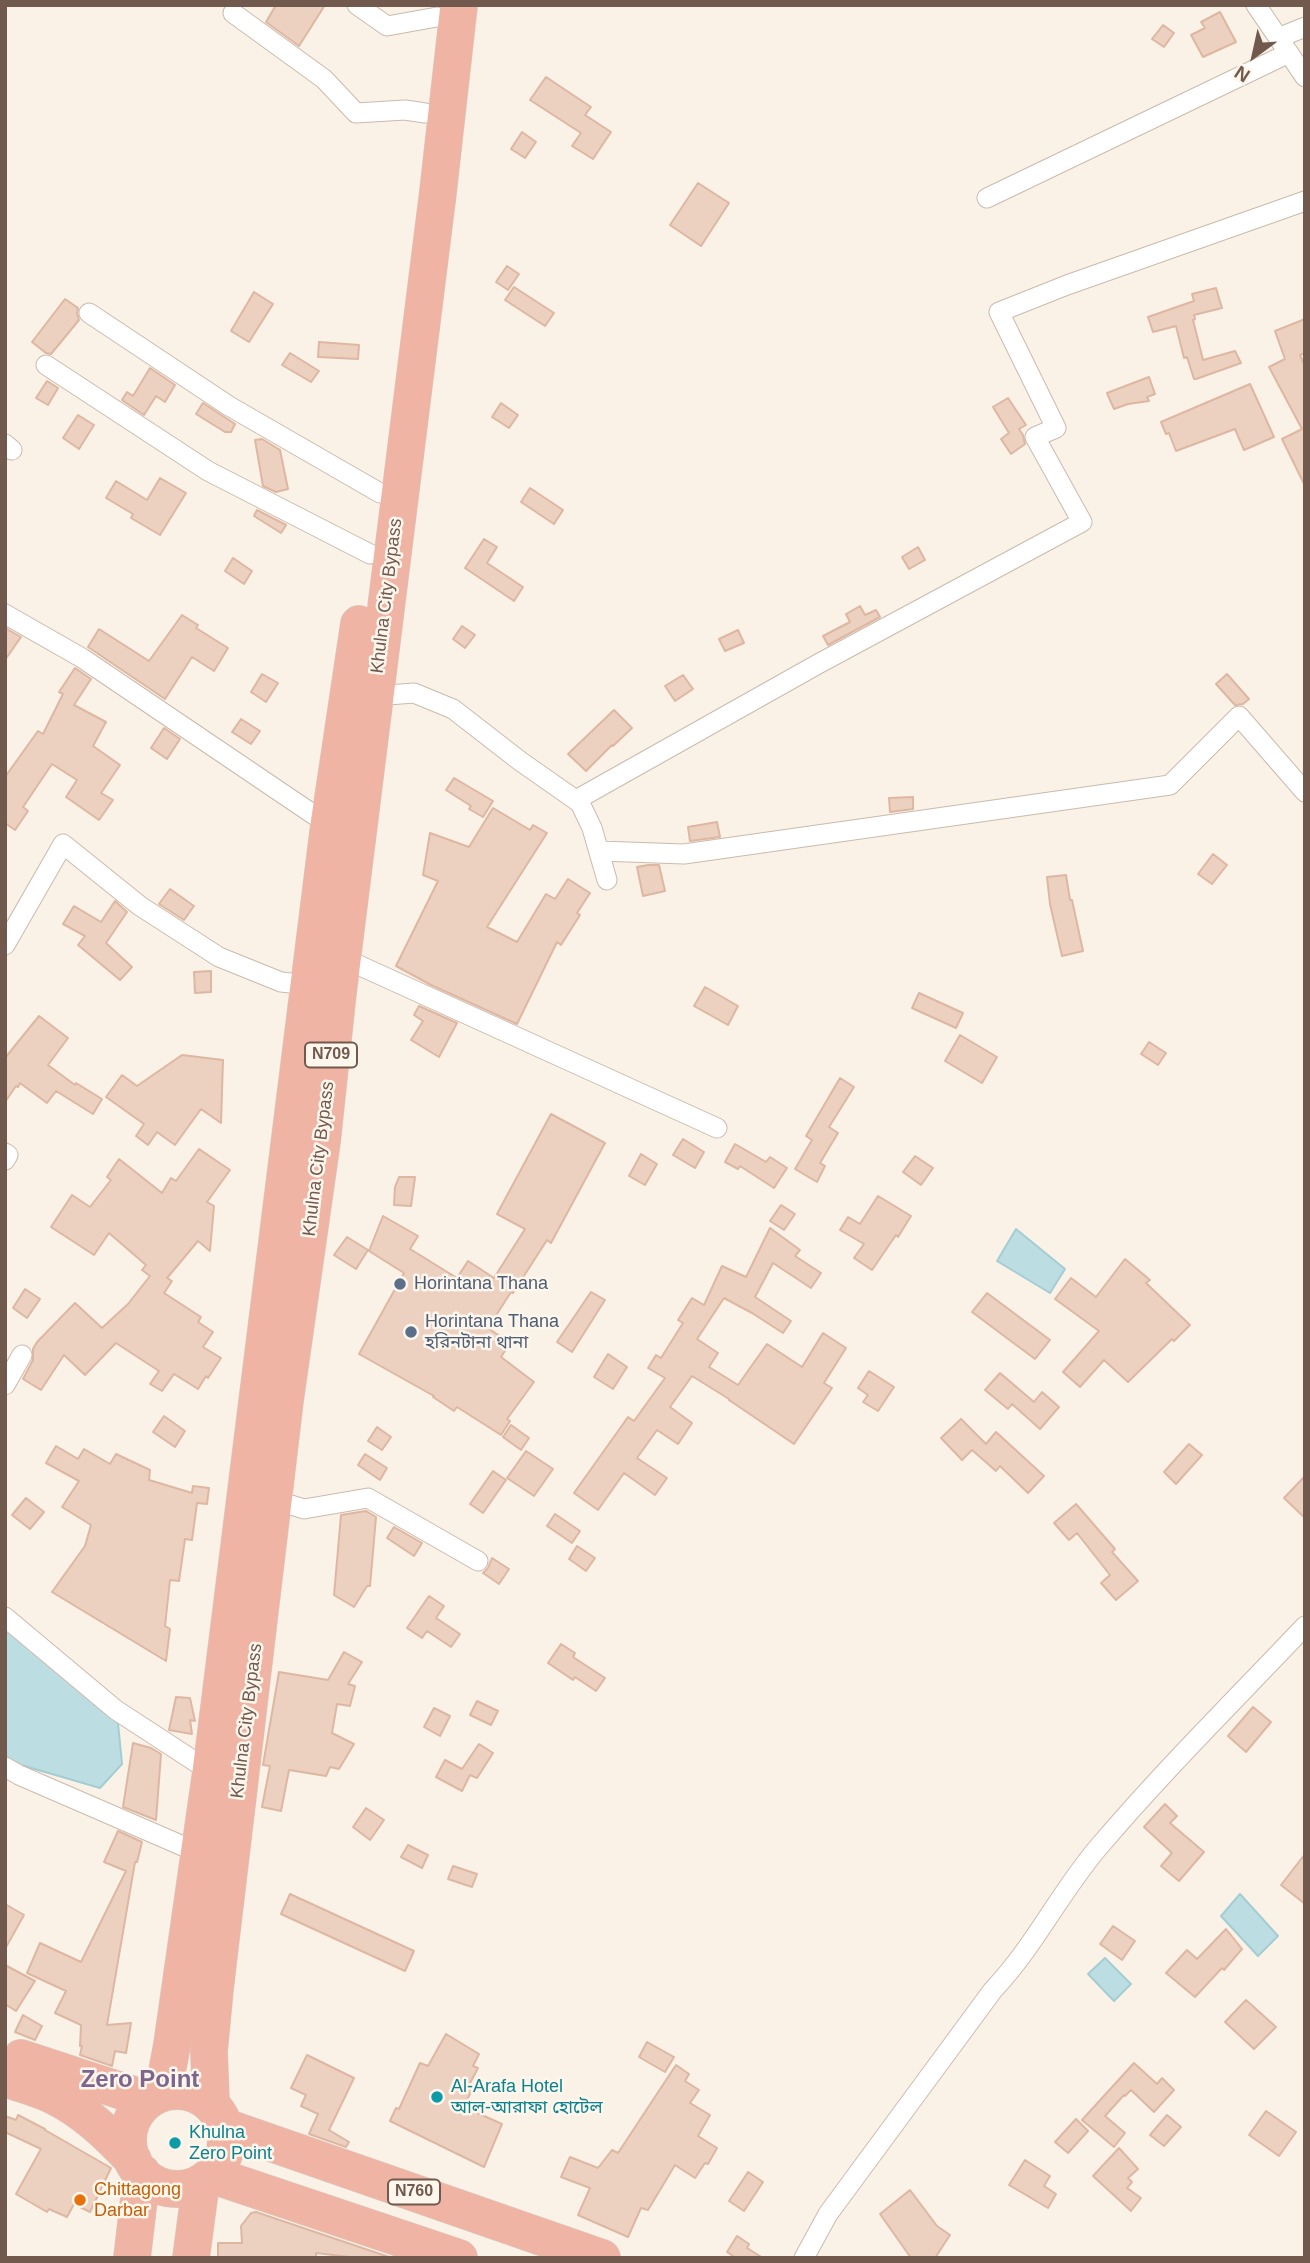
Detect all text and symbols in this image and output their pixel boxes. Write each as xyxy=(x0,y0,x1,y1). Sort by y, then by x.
north arrow xyxy=(1219,21,1289,91)
text: N xyxy=(1231,61,1254,87)
street label: Khulna City Bypass xyxy=(367,517,407,675)
road number: N709 xyxy=(305,1042,357,1068)
street label: Khulna City Bypass xyxy=(299,1080,339,1238)
place label: Horintana Thana xyxy=(414,1273,548,1295)
marker: Horintana Thana xyxy=(392,1276,408,1292)
place label: Horintana Thana হরিনটানা থানা xyxy=(425,1311,559,1354)
marker: Horintana Thana হরিনটানা থানা xyxy=(403,1324,419,1340)
street label: Khulna City Bypass xyxy=(227,1642,267,1800)
district label: Zero Point xyxy=(81,2066,199,2094)
place label: Al-Arafa Hotel আল-আরাফা হোটেল xyxy=(451,2076,603,2118)
marker: Al-Arafa Hotel আল-আরাফা হোটেল xyxy=(429,2089,445,2105)
place label: Khulna Zero Point xyxy=(189,2122,272,2164)
marker: Khulna Zero Point xyxy=(167,2135,183,2151)
place label: Chittagong Darbar xyxy=(94,2179,181,2222)
road number: N760 xyxy=(388,2180,440,2204)
marker: Chittagong Darbar xyxy=(72,2192,88,2208)

